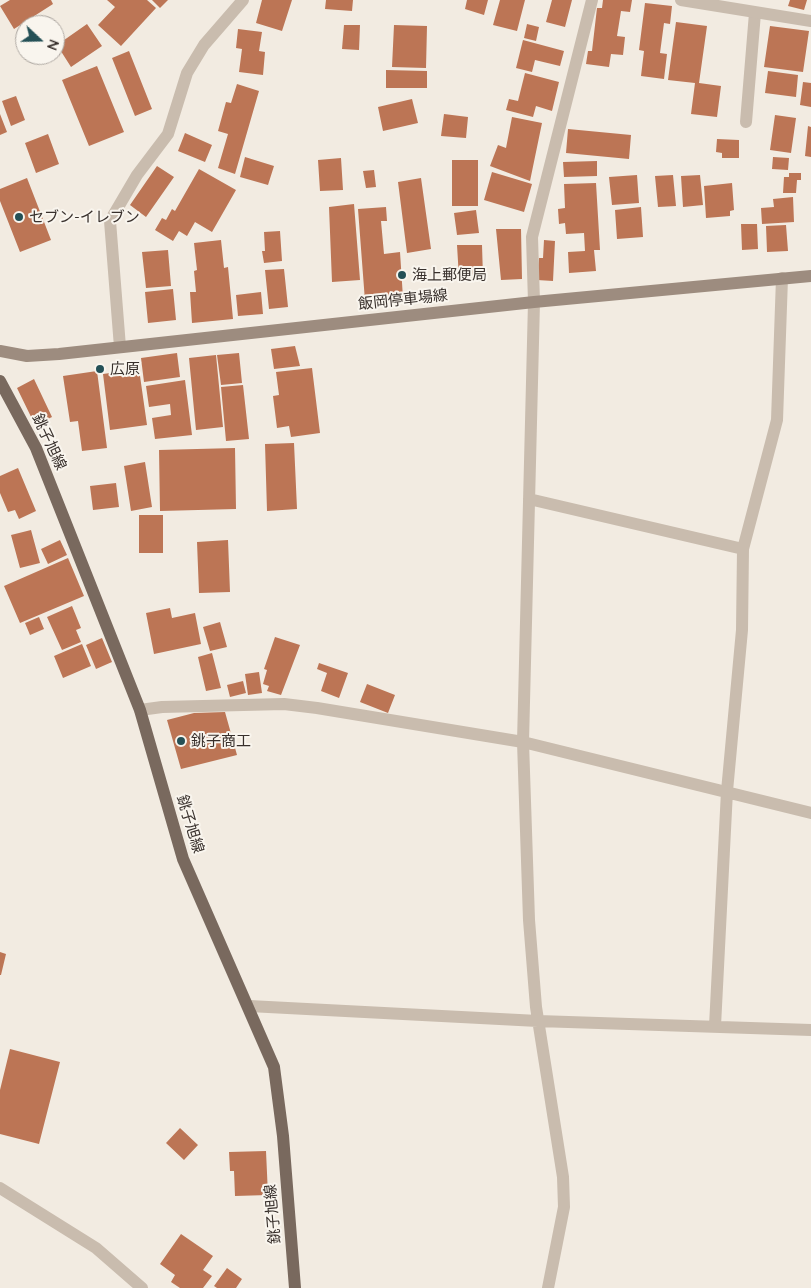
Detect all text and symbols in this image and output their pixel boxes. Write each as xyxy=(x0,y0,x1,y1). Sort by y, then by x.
north arrow xyxy=(15,15,65,65)
text: N xyxy=(43,37,63,53)
place label: セブン-イレブン xyxy=(29,208,140,226)
marker: セブン-イレブン xyxy=(13,211,25,223)
place label: 海上郵便局 xyxy=(412,266,487,284)
marker: 海上郵便局 xyxy=(396,269,408,281)
street label: 飯岡停車場線 xyxy=(357,286,449,314)
place label: 広原 xyxy=(110,360,140,378)
marker: 広原 xyxy=(94,363,106,375)
street label: 銚子旭線 xyxy=(28,411,70,473)
place label: 銚子商工 xyxy=(191,732,251,750)
marker: 銚子商工 xyxy=(175,735,187,747)
street label: 銚子旭線 xyxy=(173,793,207,855)
street label: 銚子旭線 xyxy=(261,1183,285,1245)

